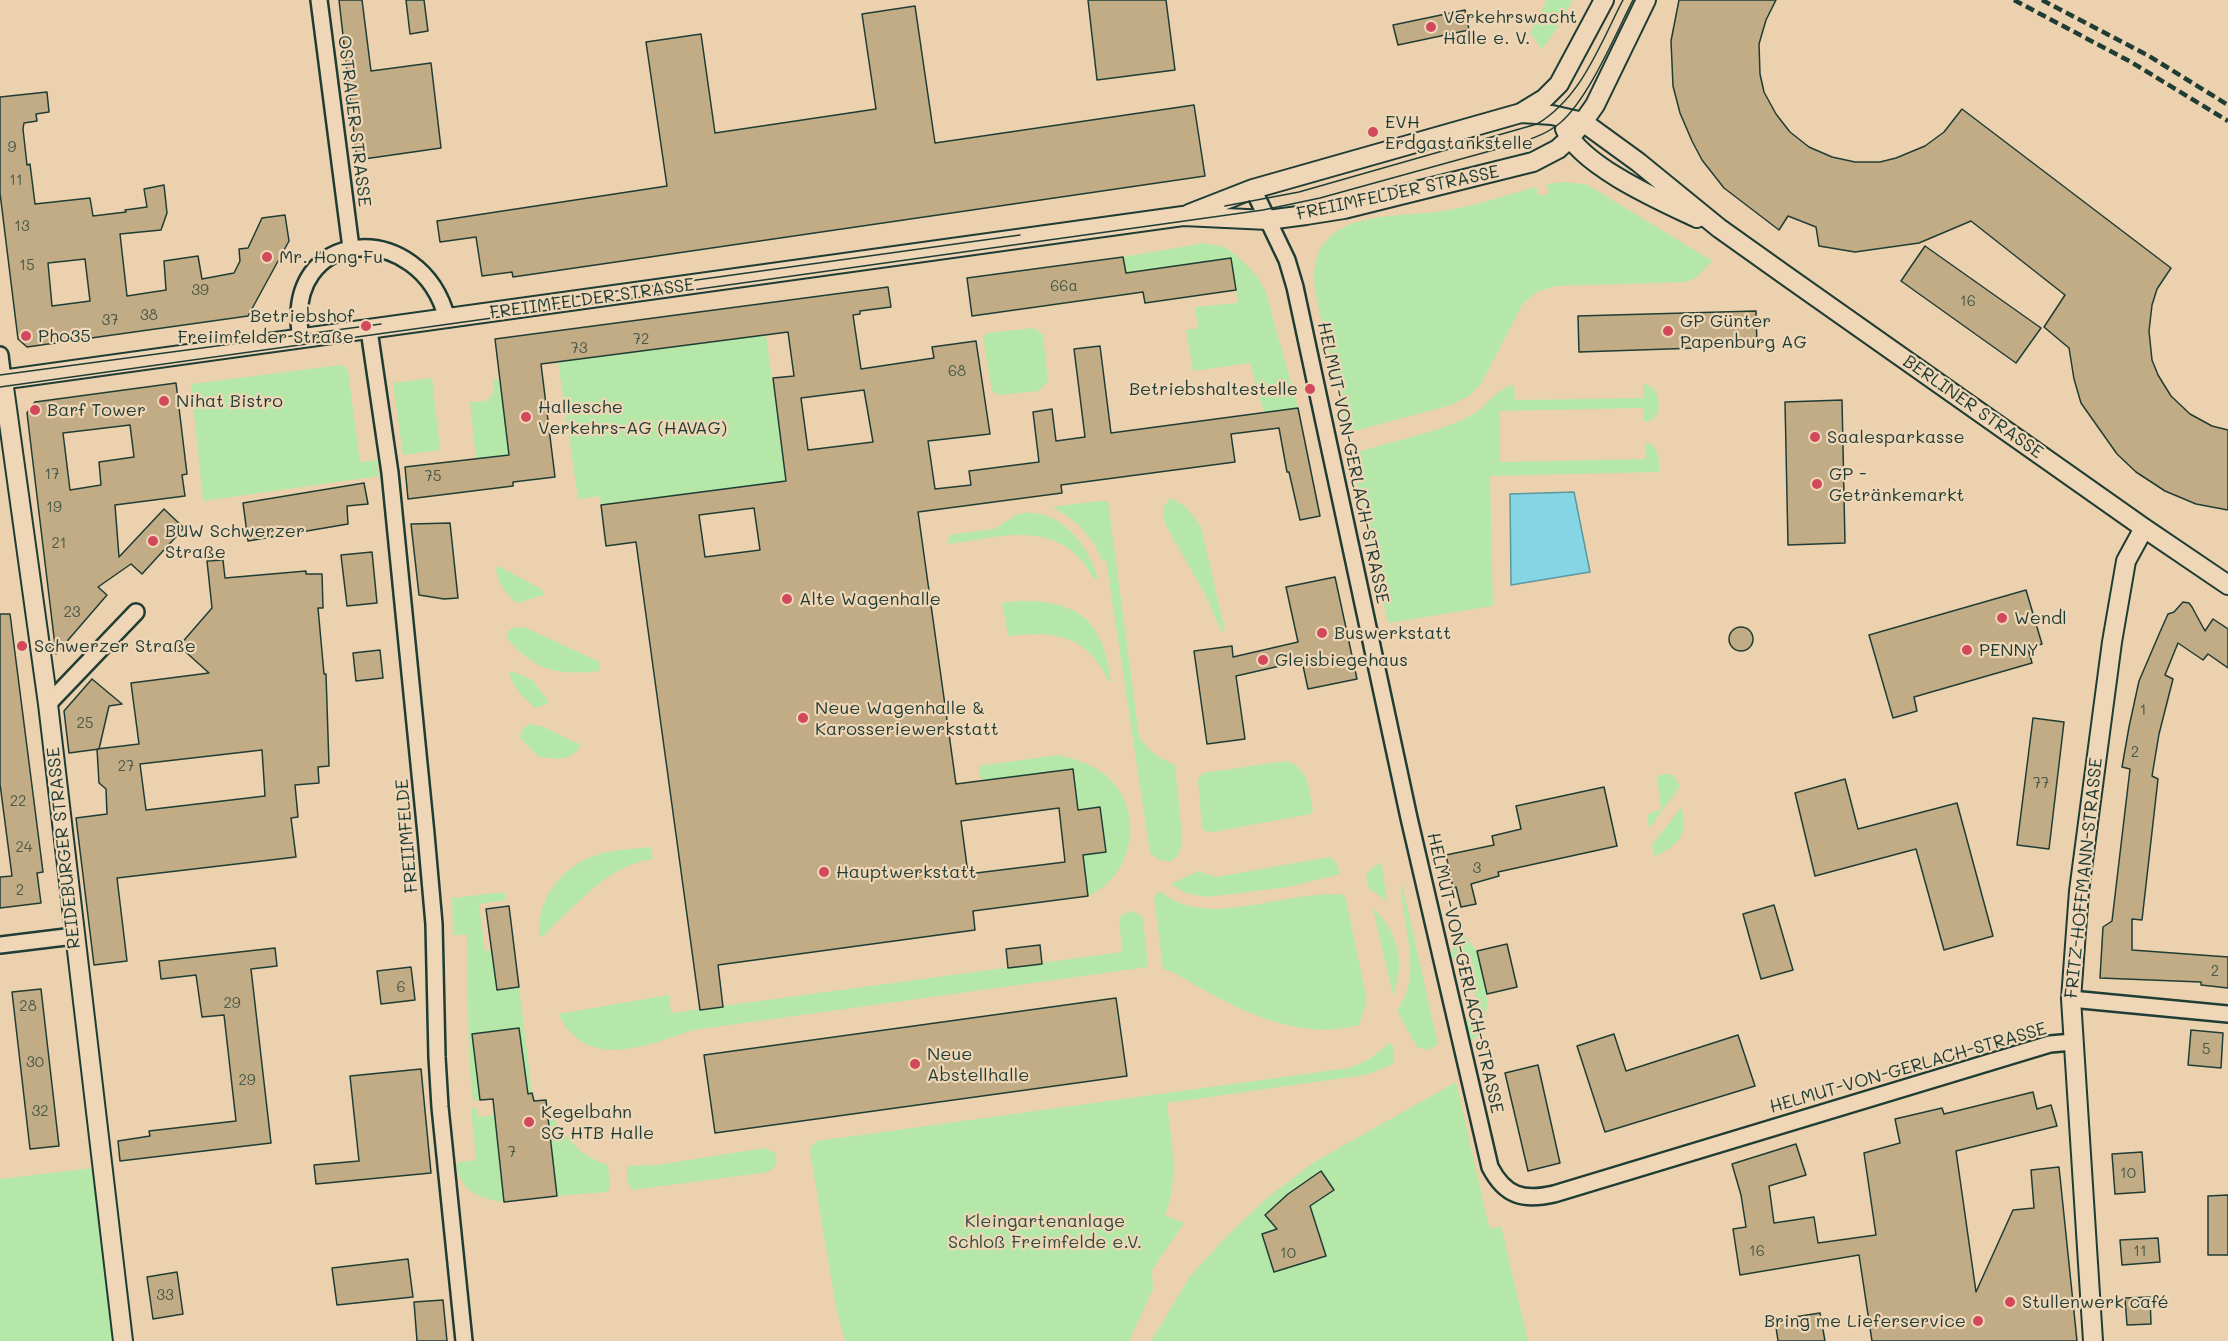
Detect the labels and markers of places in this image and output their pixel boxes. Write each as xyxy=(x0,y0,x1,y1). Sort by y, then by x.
place label: Verkehrswacht Halle e. V. xyxy=(1443,6,1577,48)
marker: Verkehrswacht Halle e. V. xyxy=(1424,20,1438,34)
place label: EVH Erdgastankstelle xyxy=(1385,111,1533,154)
marker: EVH Erdgastankstelle xyxy=(1366,125,1380,139)
place label: Mr. Hong Fu xyxy=(279,246,383,268)
marker: Mr. Hong Fu xyxy=(260,250,274,264)
place label: Betriebshof Freiimfelder Straße xyxy=(178,305,354,348)
place label: GP Günter Papenburg AG xyxy=(1680,310,1807,352)
marker: Betriebshof Freiimfelder Straße xyxy=(359,319,373,333)
marker: GP Günter Papenburg AG xyxy=(1661,324,1675,338)
place label: Pho35 xyxy=(38,325,91,347)
marker: Pho35 xyxy=(19,329,33,343)
place label: Betriebshaltestelle xyxy=(1129,378,1298,400)
marker: Betriebshaltestelle xyxy=(1303,382,1317,396)
place label: Nihat Bistro xyxy=(176,390,283,412)
marker: Nihat Bistro xyxy=(157,394,171,408)
place label: Hallesche Verkehrs-AG (HAVAG) xyxy=(538,396,727,438)
place label: Barf Tower xyxy=(47,399,146,421)
marker: Barf Tower xyxy=(28,403,42,417)
marker: Hallesche Verkehrs-AG (HAVAG) xyxy=(519,410,533,424)
place label: Saalesparkasse xyxy=(1827,426,1965,448)
marker: Saalesparkasse xyxy=(1808,430,1822,444)
place label: GP - Getränkemarkt xyxy=(1829,463,1964,506)
marker: GP - Getränkemarkt xyxy=(1810,477,1824,491)
place label: BUW Schwerzer Straße xyxy=(165,520,305,562)
marker: BUW Schwerzer Straße xyxy=(146,534,160,548)
place label: Alte Wagenhalle xyxy=(799,588,941,610)
marker: Alte Wagenhalle xyxy=(780,592,794,606)
place label: Wendl xyxy=(2014,607,2067,629)
marker: Wendl xyxy=(1995,611,2009,625)
place label: Buswerkstatt xyxy=(1334,622,1451,644)
marker: Buswerkstatt xyxy=(1315,626,1329,640)
place label: Schwerzer Straße xyxy=(34,635,196,657)
marker: Schwerzer Straße xyxy=(15,639,29,653)
place label: PENNY xyxy=(1979,639,2039,661)
marker: PENNY xyxy=(1960,643,1974,657)
place label: Gleisbiegehaus xyxy=(1275,649,1408,671)
marker: Gleisbiegehaus xyxy=(1256,653,1270,667)
place label: Neue Wagenhalle & Karosseriewerkstatt xyxy=(815,697,999,740)
marker: Neue Wagenhalle & Karosseriewerkstatt xyxy=(796,711,810,725)
place label: Hauptwerkstatt xyxy=(836,861,976,883)
marker: Hauptwerkstatt xyxy=(817,865,831,879)
place label: Neue Abstellhalle xyxy=(927,1043,1029,1086)
marker: Neue Abstellhalle xyxy=(908,1057,922,1071)
place label: Kegelbahn SG HTB Halle xyxy=(541,1101,654,1144)
marker: Kegelbahn SG HTB Halle xyxy=(522,1115,536,1129)
place label: Stullenwerk café xyxy=(2022,1291,2169,1313)
marker: Stullenwerk café xyxy=(2003,1295,2017,1309)
place label: Bring me Lieferservice xyxy=(1764,1310,1966,1332)
marker: Bring me Lieferservice xyxy=(1971,1314,1985,1328)

